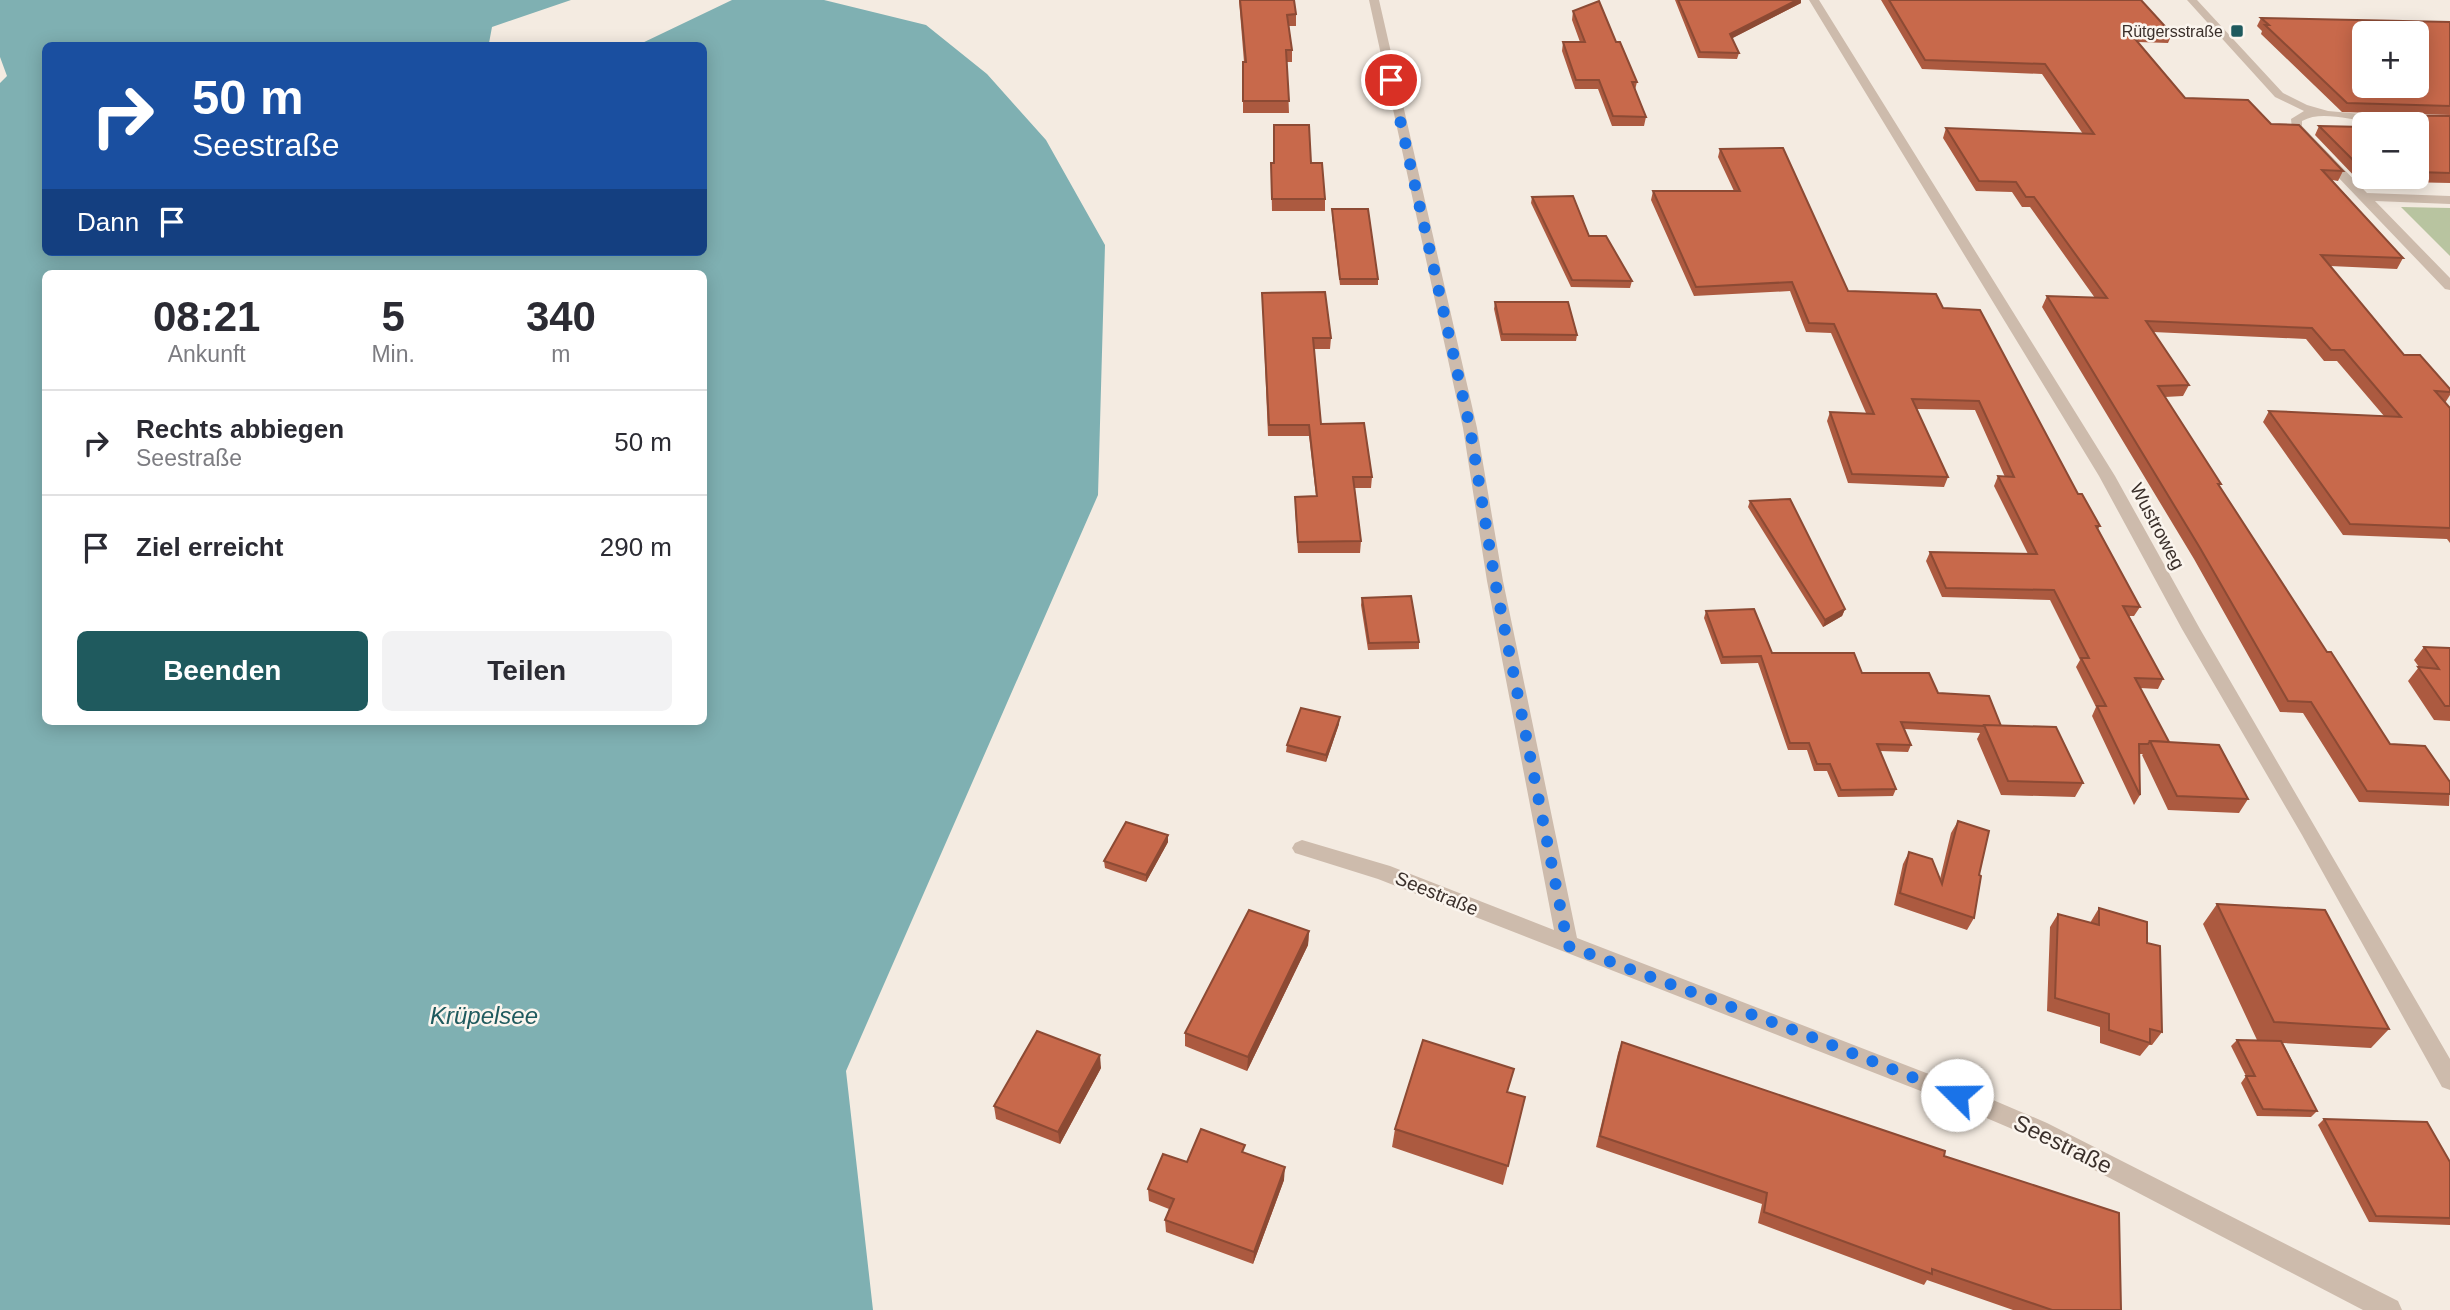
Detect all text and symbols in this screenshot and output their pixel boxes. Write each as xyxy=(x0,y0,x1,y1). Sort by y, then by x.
map controls xyxy=(2352,21,2429,189)
button: + xyxy=(2352,21,2429,98)
place label: Rütgersstraße xyxy=(2122,23,2223,40)
marker: Rütgersstraße xyxy=(2229,23,2245,39)
pin xyxy=(1361,50,1421,110)
icon: arrive xyxy=(1372,61,1410,99)
icon: right xyxy=(77,70,168,161)
text: 50 m xyxy=(192,70,304,124)
button: − xyxy=(2352,112,2429,189)
text: Seestraße xyxy=(192,127,340,163)
icon: arrive xyxy=(153,203,191,241)
text: Dann xyxy=(77,207,139,237)
text: 08:21 xyxy=(153,293,260,340)
text: 5 xyxy=(381,293,405,340)
text: 340 xyxy=(526,293,596,340)
text: Ankunft xyxy=(168,341,246,367)
text: Min. xyxy=(371,341,415,367)
text: m xyxy=(551,341,571,367)
text: Rechts abbiegen xyxy=(136,414,344,444)
icon: right xyxy=(77,424,115,462)
text: 50 m xyxy=(614,427,672,457)
text: Seestraße xyxy=(136,445,242,471)
street label: Wustroweg xyxy=(2126,480,2189,573)
icon: arrive xyxy=(77,529,115,567)
text: Ziel erreicht xyxy=(136,532,283,562)
text: 290 m xyxy=(600,532,672,562)
button: Beenden xyxy=(77,631,368,711)
button: Teilen xyxy=(382,631,672,711)
street label: Seestraße xyxy=(1392,867,1481,920)
water label: Krüpelsee xyxy=(430,1002,538,1029)
position arrow xyxy=(1920,1058,1994,1132)
street label: Seestraße xyxy=(2010,1109,2116,1179)

